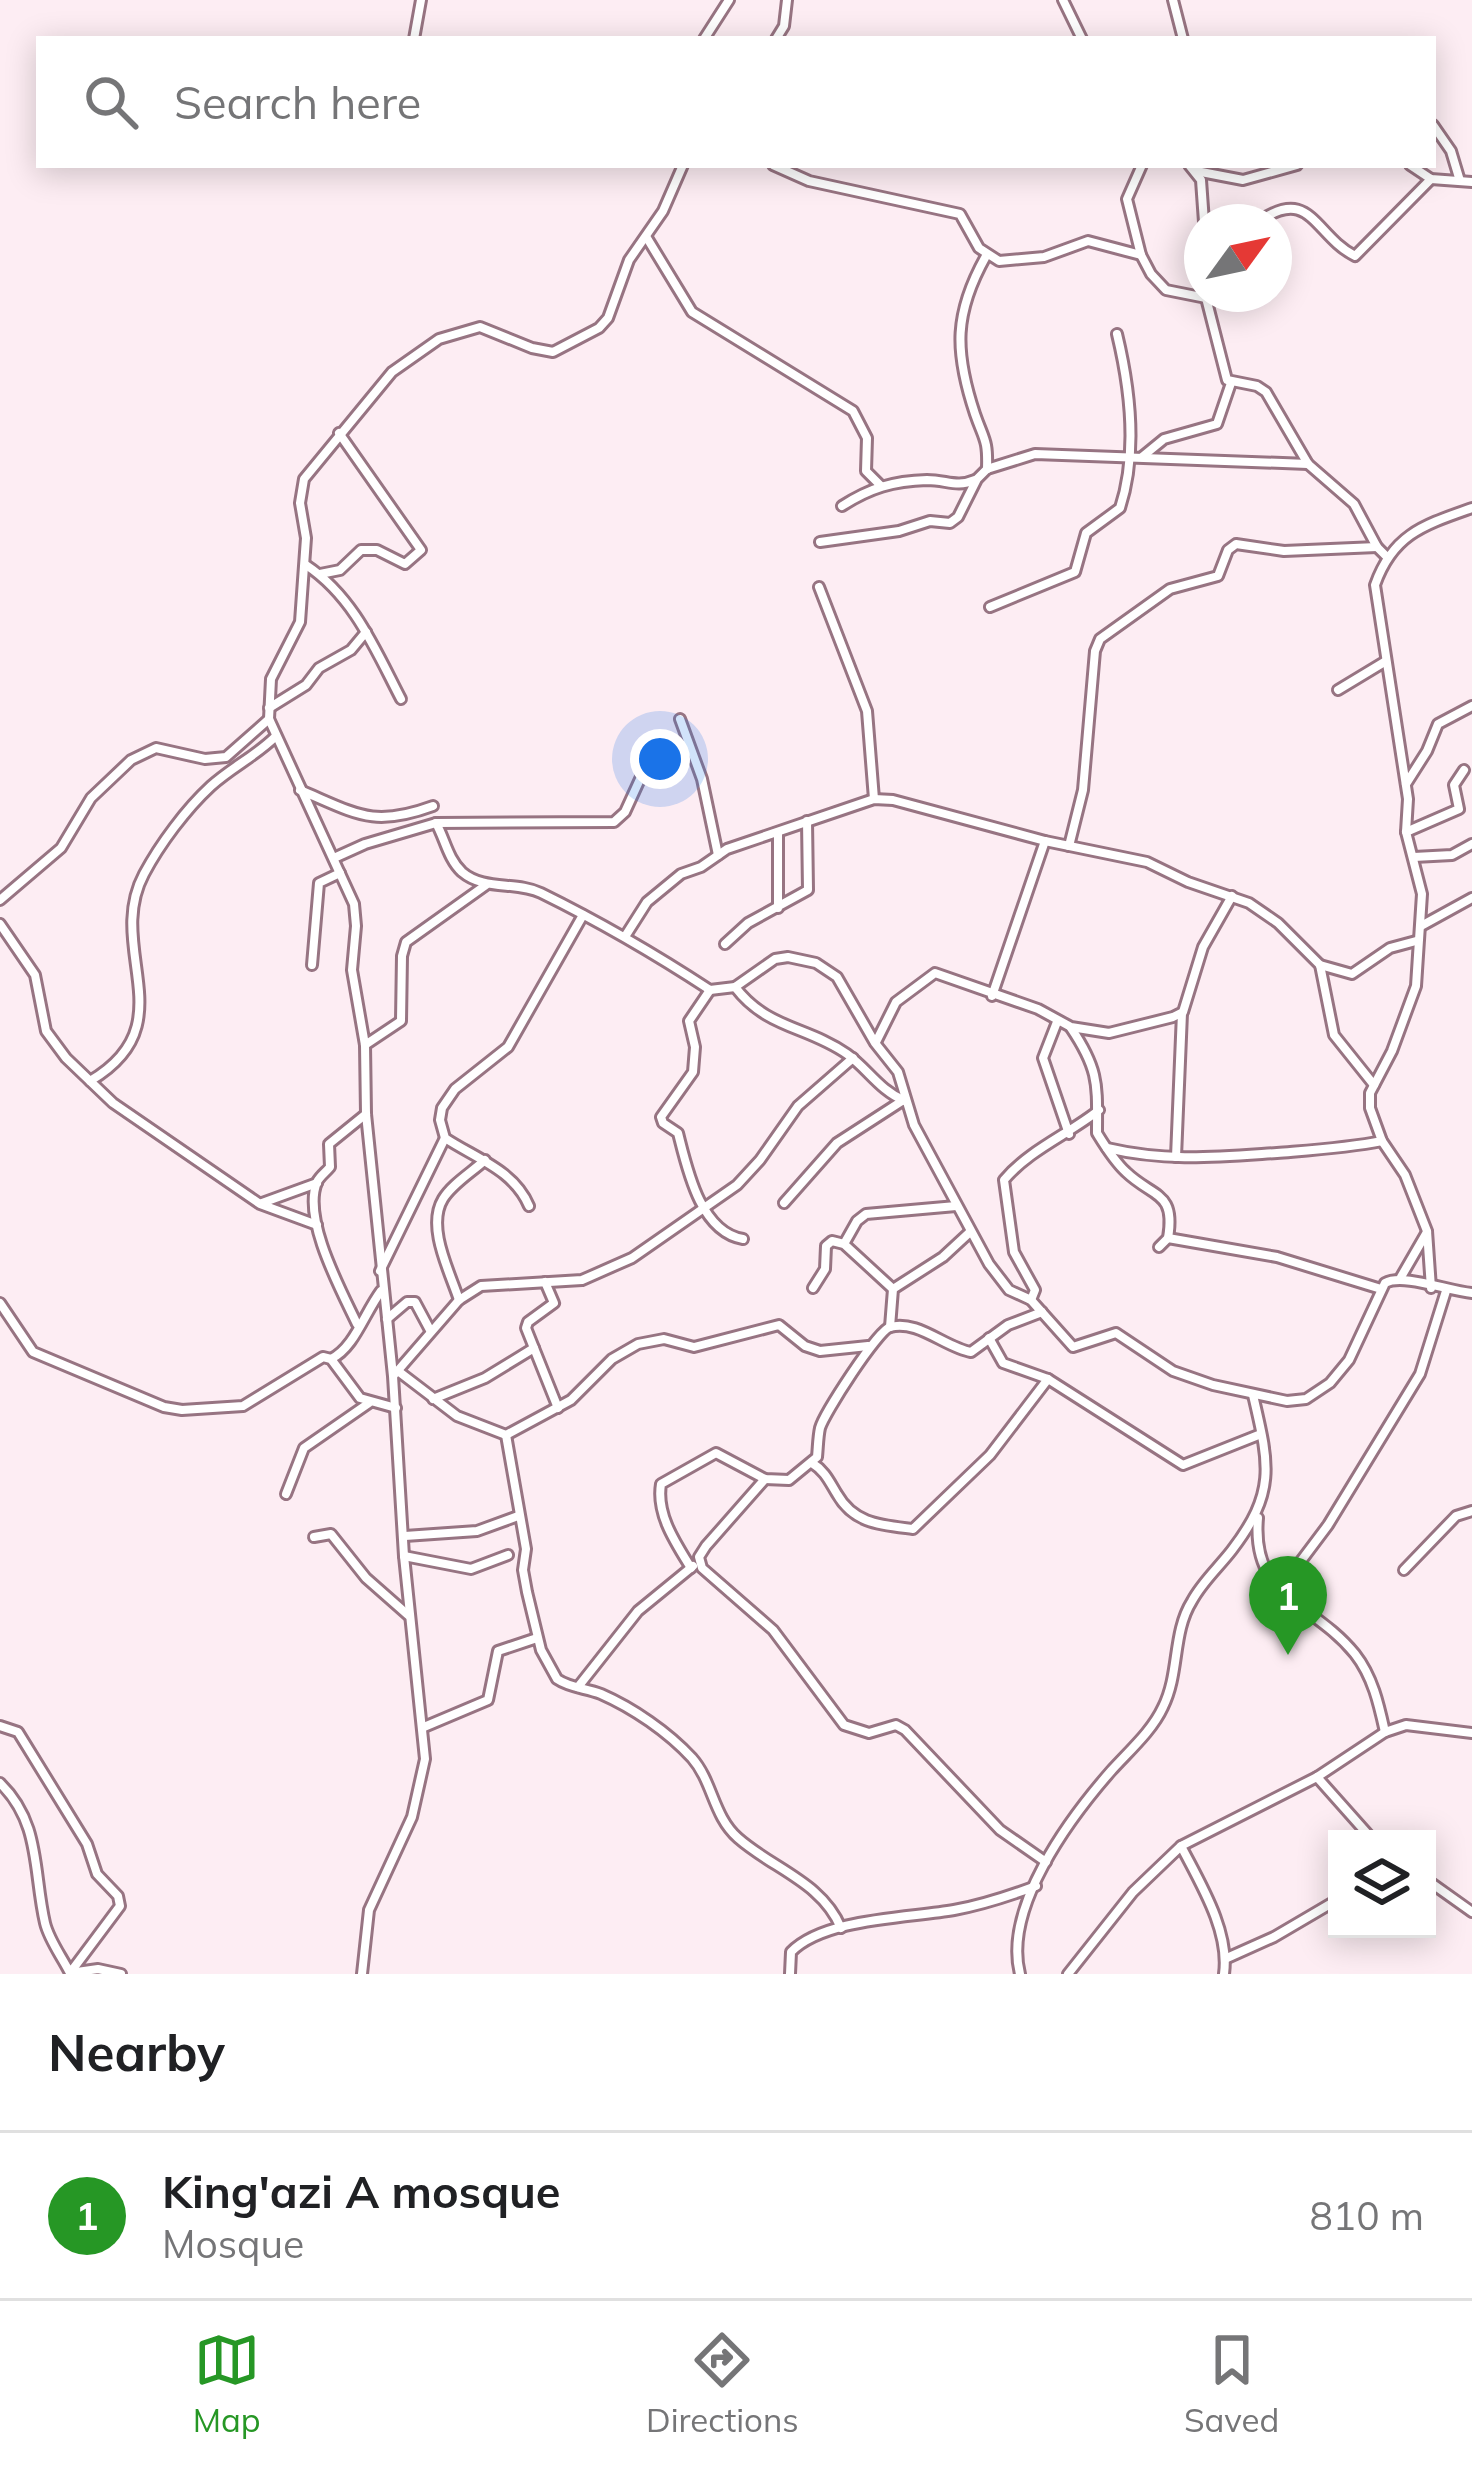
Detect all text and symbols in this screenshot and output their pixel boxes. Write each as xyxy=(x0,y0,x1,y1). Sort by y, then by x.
search box xyxy=(36,36,1436,168)
icon: search xyxy=(78,69,144,135)
text: Search here xyxy=(174,74,421,130)
north arrow xyxy=(1184,204,1292,312)
your location xyxy=(630,729,690,789)
pin: 1 xyxy=(1249,1556,1327,1655)
map controls xyxy=(1328,1830,1436,1938)
button: layers xyxy=(1328,1830,1436,1938)
text: Nearby xyxy=(48,2020,225,2084)
text: King'azi A mosque xyxy=(162,2163,561,2219)
text: 1 xyxy=(75,2191,99,2240)
text: 810 m xyxy=(1309,2191,1424,2240)
text: Mosque xyxy=(162,2219,304,2268)
tab: Map xyxy=(193,2327,261,2440)
tab: Directions xyxy=(646,2327,799,2440)
tab: Saved xyxy=(1184,2327,1279,2440)

